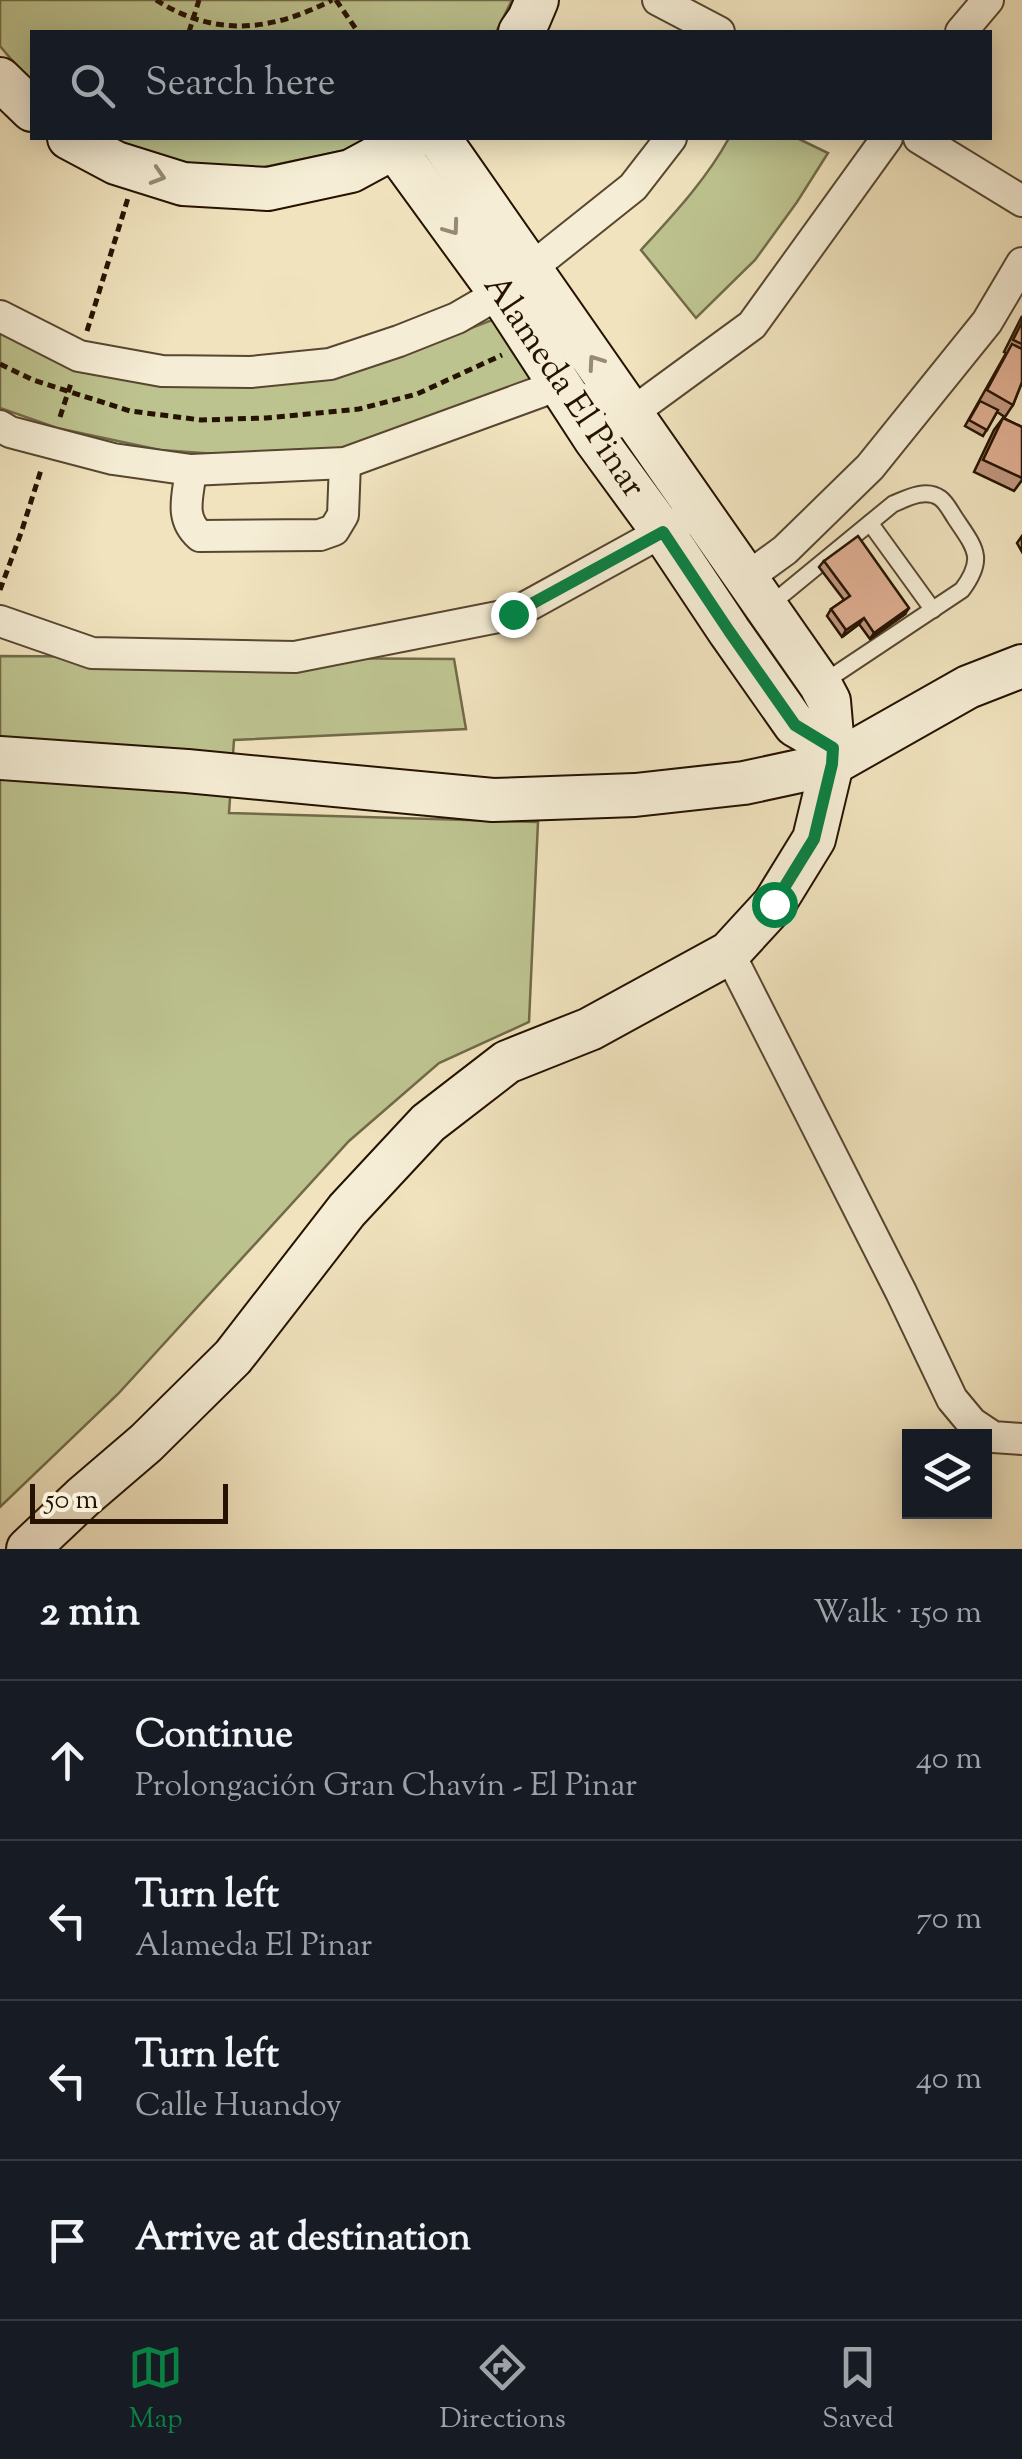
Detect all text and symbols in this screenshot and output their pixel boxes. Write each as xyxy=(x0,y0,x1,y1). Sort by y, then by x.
search box xyxy=(30,30,992,140)
icon: search xyxy=(65,58,120,113)
text: Search here xyxy=(145,58,336,112)
one-way arrow xyxy=(149,164,166,185)
one-way arrow xyxy=(441,217,458,235)
street label: Alameda El Pinar xyxy=(469,265,657,509)
one-way arrow xyxy=(589,354,607,373)
route end xyxy=(491,592,537,638)
route start xyxy=(752,882,798,928)
map controls xyxy=(902,1429,992,1519)
button: layers xyxy=(902,1429,992,1519)
scale bar xyxy=(30,1479,228,1524)
text: 50 m xyxy=(45,1481,99,1521)
text: 2 min xyxy=(40,1584,140,1644)
text: Walk · 150 m xyxy=(813,1591,982,1637)
text: Continue xyxy=(135,1710,293,1764)
icon: ahead xyxy=(40,1733,95,1788)
text: 40 m xyxy=(916,1737,982,1783)
text: Prolongación Gran Chavín - El Pinar xyxy=(135,1764,637,1810)
text: Turn left xyxy=(135,1870,279,1924)
icon: left xyxy=(40,1893,95,1948)
text: 70 m xyxy=(916,1897,982,1943)
text: Alameda El Pinar xyxy=(135,1924,372,1970)
text: Turn left xyxy=(135,2030,279,2084)
icon: left xyxy=(40,2053,95,2108)
text: 40 m xyxy=(916,2057,982,2103)
text: Calle Huandoy xyxy=(135,2084,342,2130)
icon: arrive xyxy=(40,2213,95,2268)
text: Arrive at destination xyxy=(135,2213,471,2267)
tab: Map xyxy=(128,2340,183,2440)
tab: Directions xyxy=(439,2340,566,2440)
tab: Saved xyxy=(822,2340,894,2440)

